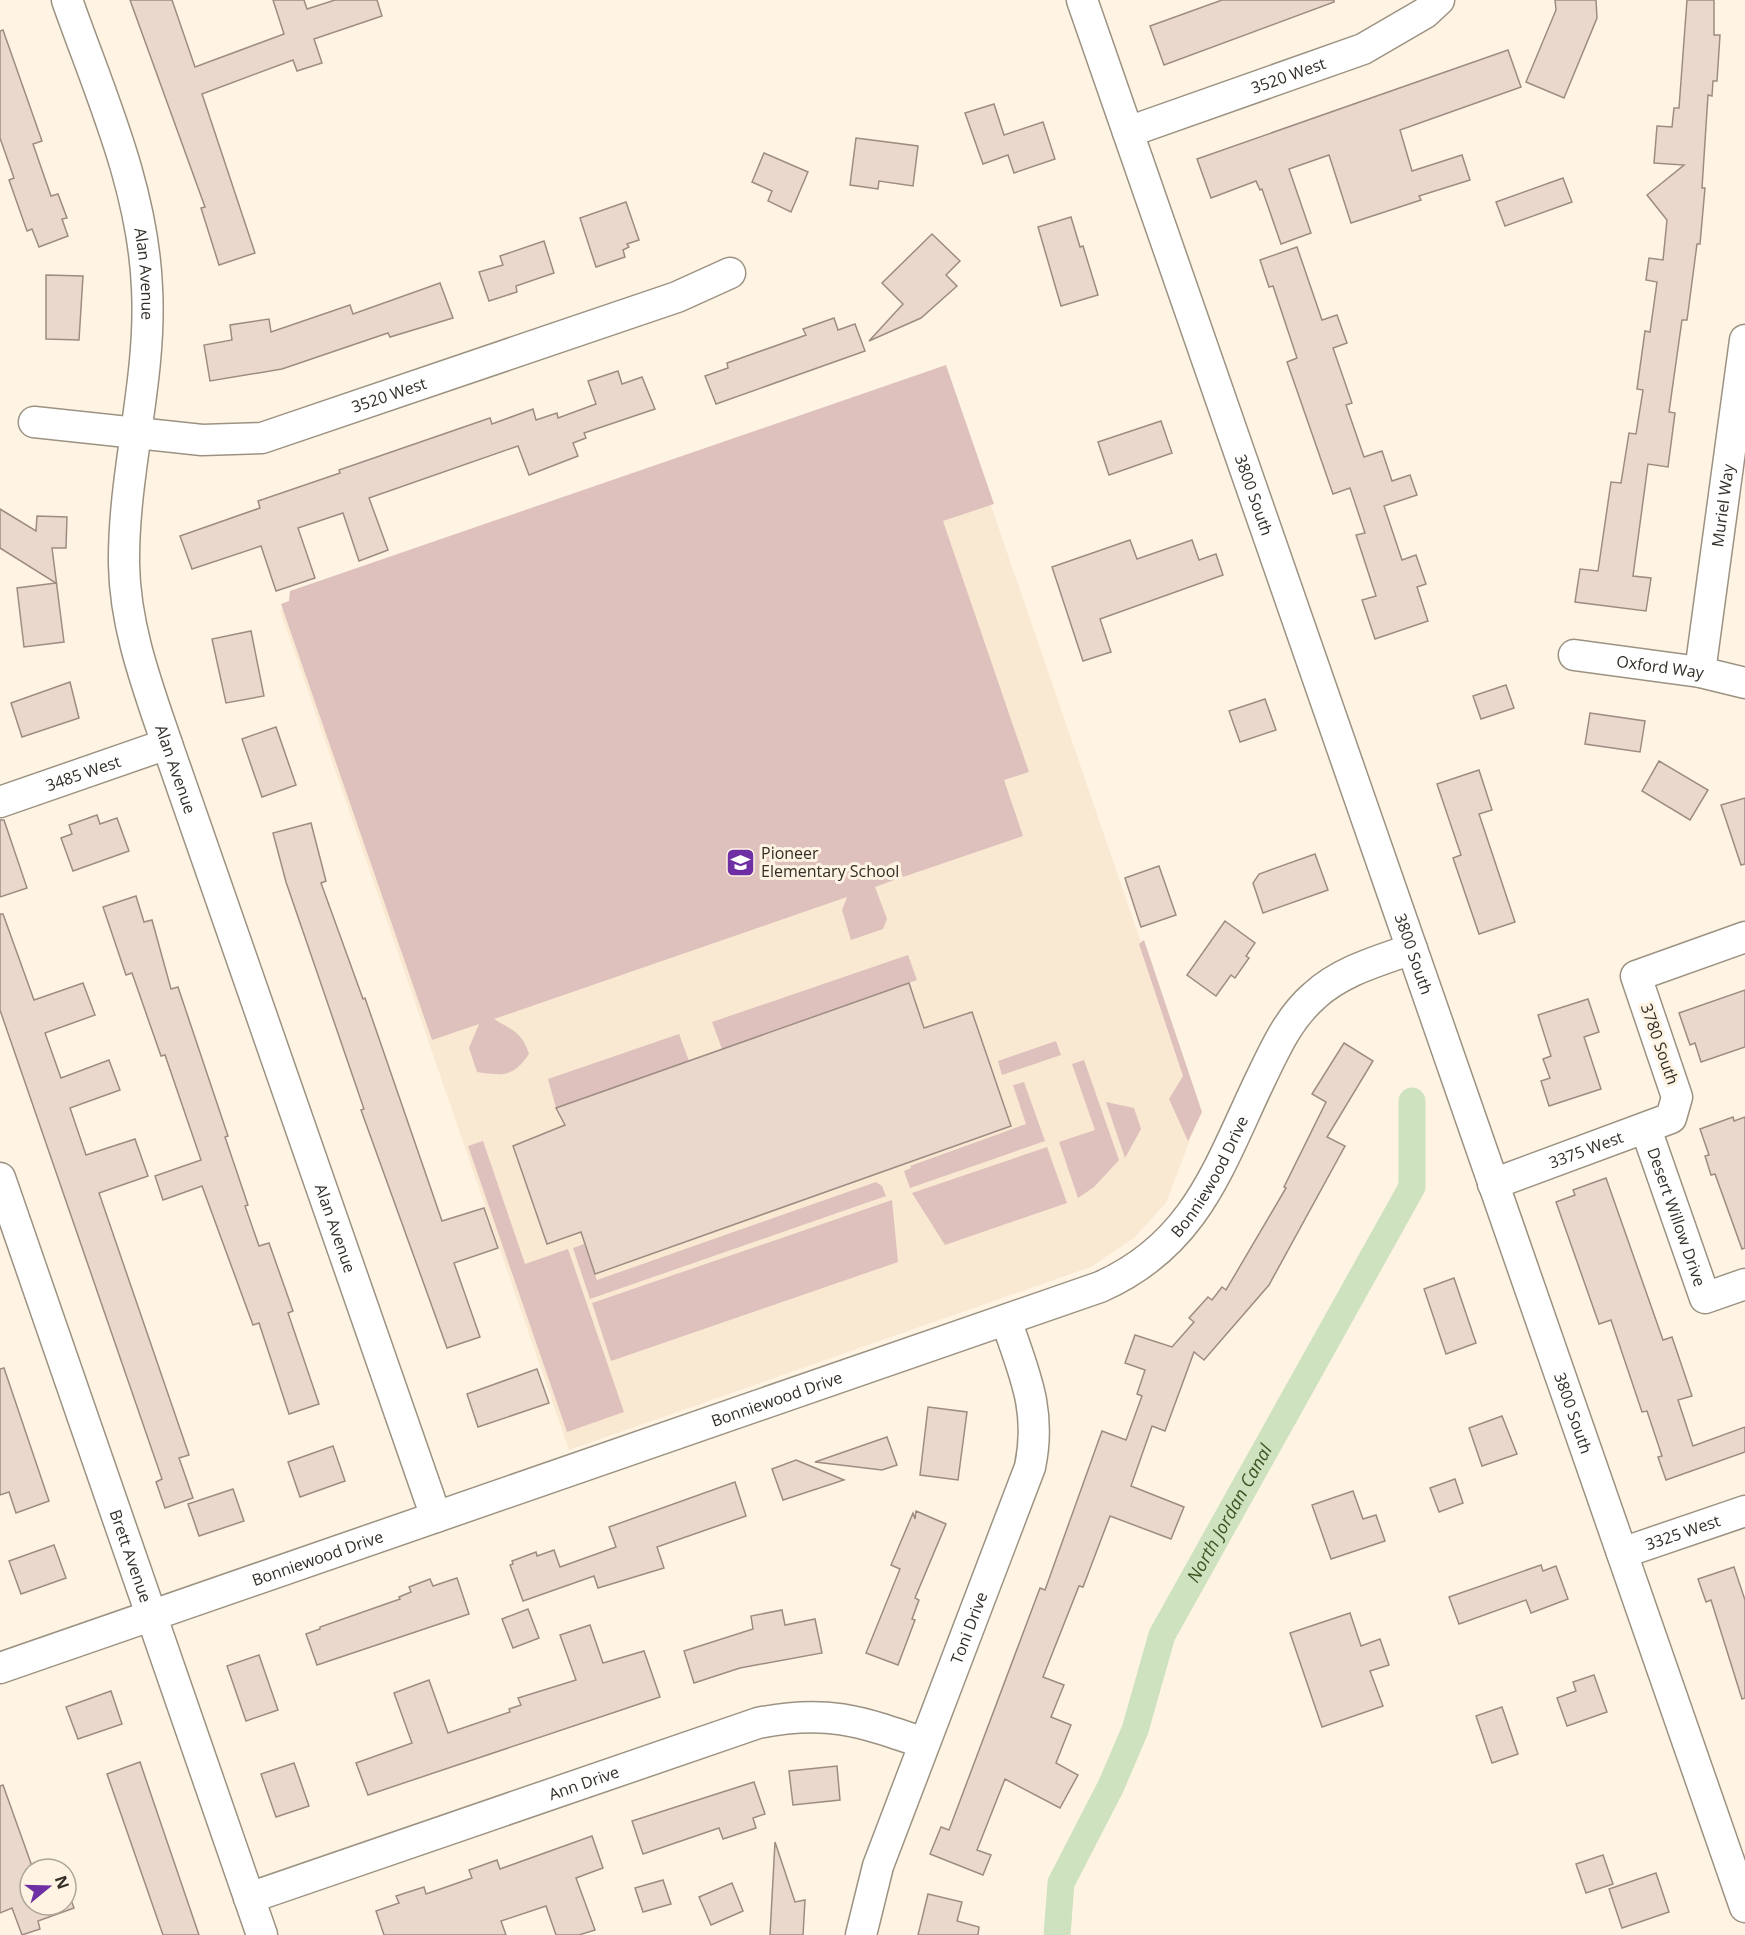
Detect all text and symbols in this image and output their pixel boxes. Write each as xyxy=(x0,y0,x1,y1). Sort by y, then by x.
street label: 3520 West xyxy=(1248,52,1329,99)
street label: Alan Avenue xyxy=(129,226,159,320)
street label: 3520 West xyxy=(348,372,430,418)
street label: 3800 South xyxy=(1230,451,1278,538)
street label: Muriel Way xyxy=(1706,462,1739,548)
street label: Oxford Way xyxy=(1615,650,1706,684)
street label: Alan Avenue xyxy=(150,722,201,817)
street label: 3485 West xyxy=(43,750,124,796)
place label: Pioneer Elementary School xyxy=(761,842,899,882)
school or university icon: Pioneer Elementary School xyxy=(724,846,756,878)
street label: 3800 South xyxy=(1389,910,1438,998)
street label: 3780 South xyxy=(1636,1000,1684,1088)
street label: Bonniewood Drive xyxy=(1166,1112,1253,1242)
street label: 3375 West xyxy=(1545,1126,1626,1173)
street label: Desert Willow Drive xyxy=(1642,1144,1711,1289)
street label: Alan Avenue xyxy=(310,1181,361,1276)
street label: Bonniewood Drive xyxy=(708,1366,845,1432)
street label: 3800 South xyxy=(1549,1370,1598,1457)
water label: North Jordan Canal xyxy=(1181,1439,1277,1586)
street label: Brett Avenue xyxy=(105,1506,157,1606)
street label: 3325 West xyxy=(1642,1509,1723,1555)
street label: Bonniewood Drive xyxy=(249,1525,386,1591)
street label: Toni Drive xyxy=(945,1588,993,1667)
street label: Ann Drive xyxy=(546,1761,622,1805)
north arrow xyxy=(18,1857,78,1917)
text: N xyxy=(50,1872,75,1892)

